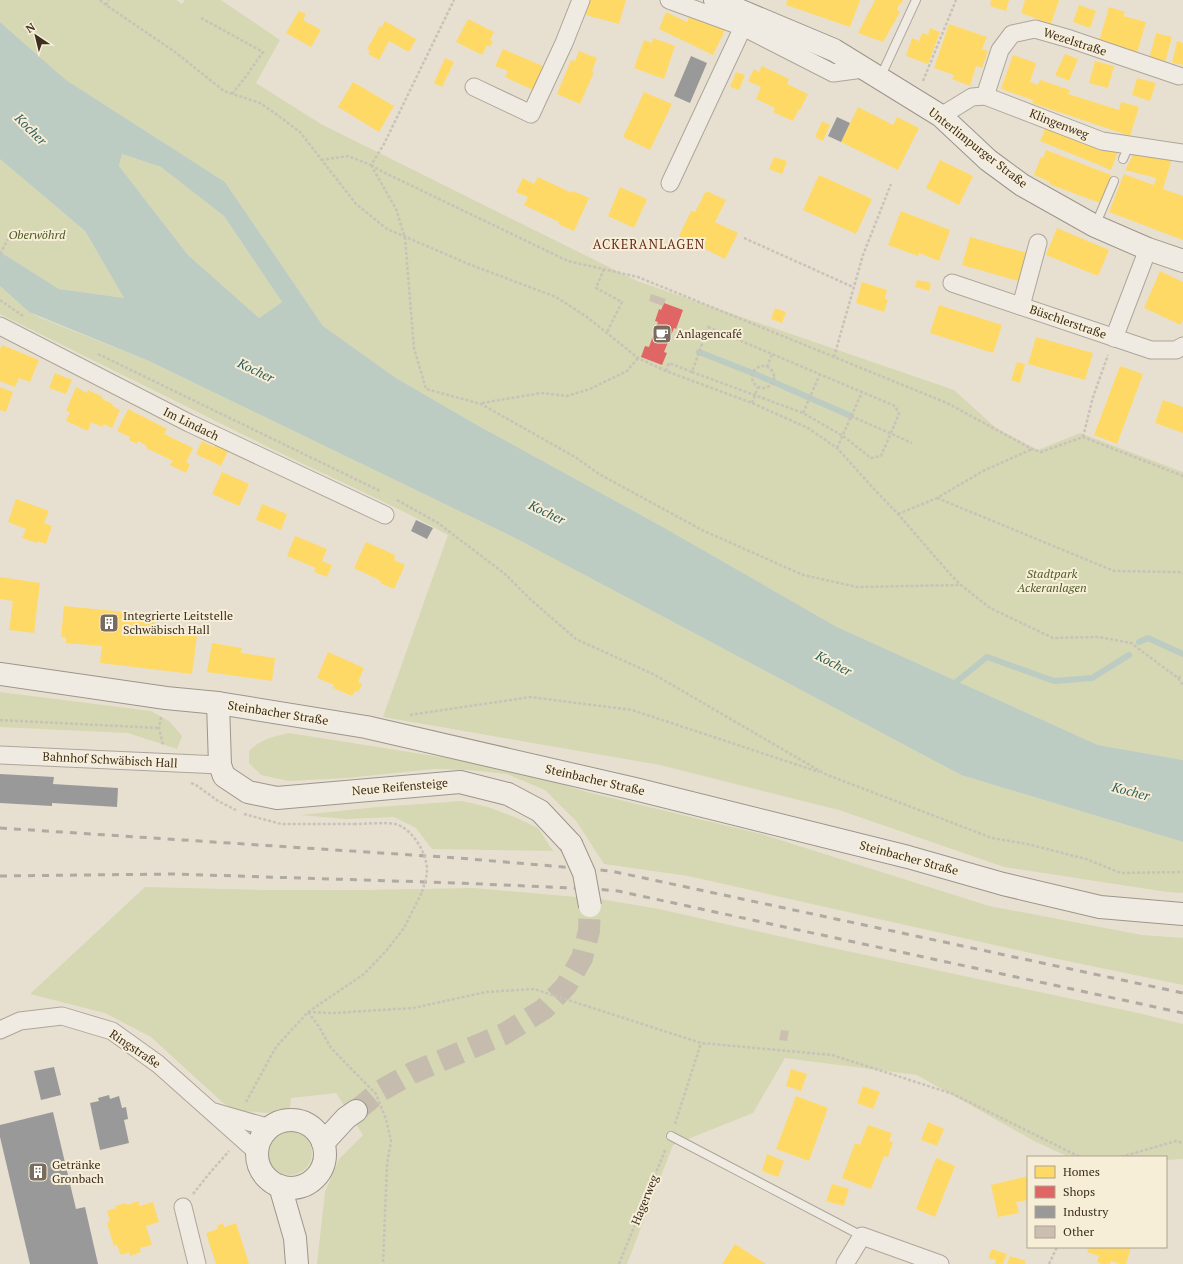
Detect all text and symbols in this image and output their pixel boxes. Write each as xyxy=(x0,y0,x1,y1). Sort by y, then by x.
north arrow xyxy=(16,16,56,56)
text: N xyxy=(23,19,38,36)
street label: Wezelstraße xyxy=(1042,24,1109,59)
street label: Unterlimpurger Straße xyxy=(926,104,1031,191)
street label: Klingenweg xyxy=(1027,105,1092,142)
water label: Kocher xyxy=(10,108,52,150)
park label: Oberwöhrd xyxy=(9,227,66,242)
district label: ACKERANLAGEN xyxy=(593,235,705,253)
street label: Büschlerstraße xyxy=(1028,301,1109,342)
cafe icon: Anlagencafé xyxy=(651,323,673,345)
place label: Anlagencafé xyxy=(676,326,742,341)
water label: Kocher xyxy=(234,353,278,387)
street label: Im Lindach xyxy=(161,404,222,443)
water label: Kocher xyxy=(525,495,569,529)
park label: Stadtpark Ackeranlagen xyxy=(1016,566,1087,595)
place label: Integrierte Leitstelle Schwäbisch Hall xyxy=(123,608,233,637)
building icon: Integrierte Leitstelle Schwäbisch Hall xyxy=(98,612,120,634)
water label: Kocher xyxy=(812,646,856,680)
street label: Steinbacher Straße xyxy=(227,697,329,728)
street label: Bahnhof Schwäbisch Hall xyxy=(42,748,178,771)
street label: Steinbacher Straße xyxy=(544,761,646,798)
street label: Neue Reifensteige xyxy=(351,775,449,798)
water label: Kocher xyxy=(1109,777,1153,805)
street label: Steinbacher Straße xyxy=(858,837,960,878)
street label: Ringstraße xyxy=(107,1026,164,1071)
legend xyxy=(1027,1156,1167,1248)
place label: Getränke Gronbach xyxy=(52,1157,104,1186)
building icon: Getränke Gronbach xyxy=(27,1161,49,1183)
text: Homes xyxy=(1063,1164,1100,1179)
street label: Hagerweg xyxy=(628,1172,662,1227)
text: Shops xyxy=(1063,1184,1095,1199)
text: Industry xyxy=(1063,1204,1109,1219)
text: Other xyxy=(1063,1224,1094,1239)

